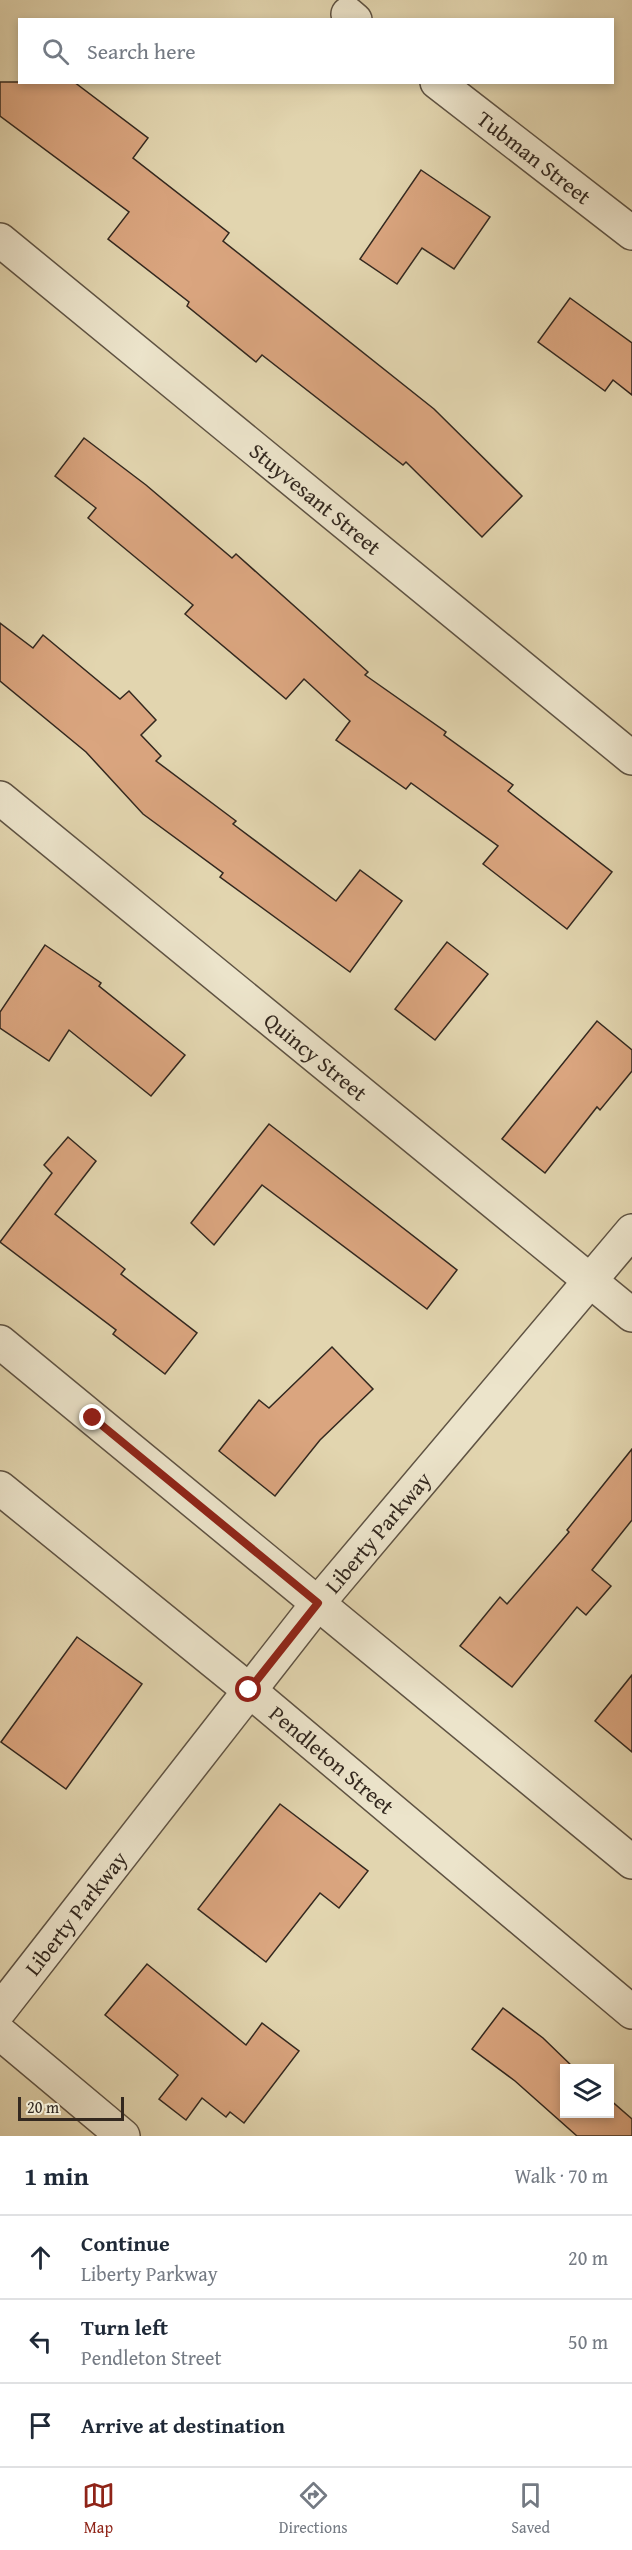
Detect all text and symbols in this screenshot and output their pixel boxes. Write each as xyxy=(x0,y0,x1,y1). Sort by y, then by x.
search box xyxy=(18,18,614,84)
icon: search xyxy=(39,35,72,68)
text: Search here xyxy=(87,35,196,67)
street label: Tubman Street xyxy=(470,103,598,212)
street label: Stuyvesant Street xyxy=(243,435,389,562)
street label: Quincy Street xyxy=(257,1004,375,1108)
route end xyxy=(79,1404,105,1430)
street label: Liberty Parkway xyxy=(317,1464,438,1600)
route start xyxy=(235,1676,261,1702)
street label: Pendleton Street xyxy=(262,1698,402,1822)
street label: Liberty Parkway xyxy=(17,1844,135,1982)
map controls xyxy=(560,2064,614,2118)
button: layers xyxy=(560,2064,614,2118)
scale bar xyxy=(18,2094,124,2122)
text: 20 m xyxy=(27,2095,59,2119)
text: 1 min xyxy=(24,2156,89,2195)
text: Walk · 70 m xyxy=(514,2161,608,2190)
text: Continue xyxy=(81,2227,170,2259)
icon: ahead xyxy=(24,2241,57,2274)
text: 20 m xyxy=(568,2243,608,2272)
text: Liberty Parkway xyxy=(81,2259,218,2288)
text: Turn left xyxy=(81,2311,168,2343)
icon: left xyxy=(24,2325,57,2358)
text: 50 m xyxy=(568,2327,608,2356)
text: Pendleton Street xyxy=(81,2343,222,2372)
icon: arrive xyxy=(24,2409,57,2442)
text: Arrive at destination xyxy=(81,2409,285,2441)
tab: Map xyxy=(82,2479,115,2539)
tab: Directions xyxy=(279,2479,348,2539)
tab: Saved xyxy=(511,2479,550,2539)

